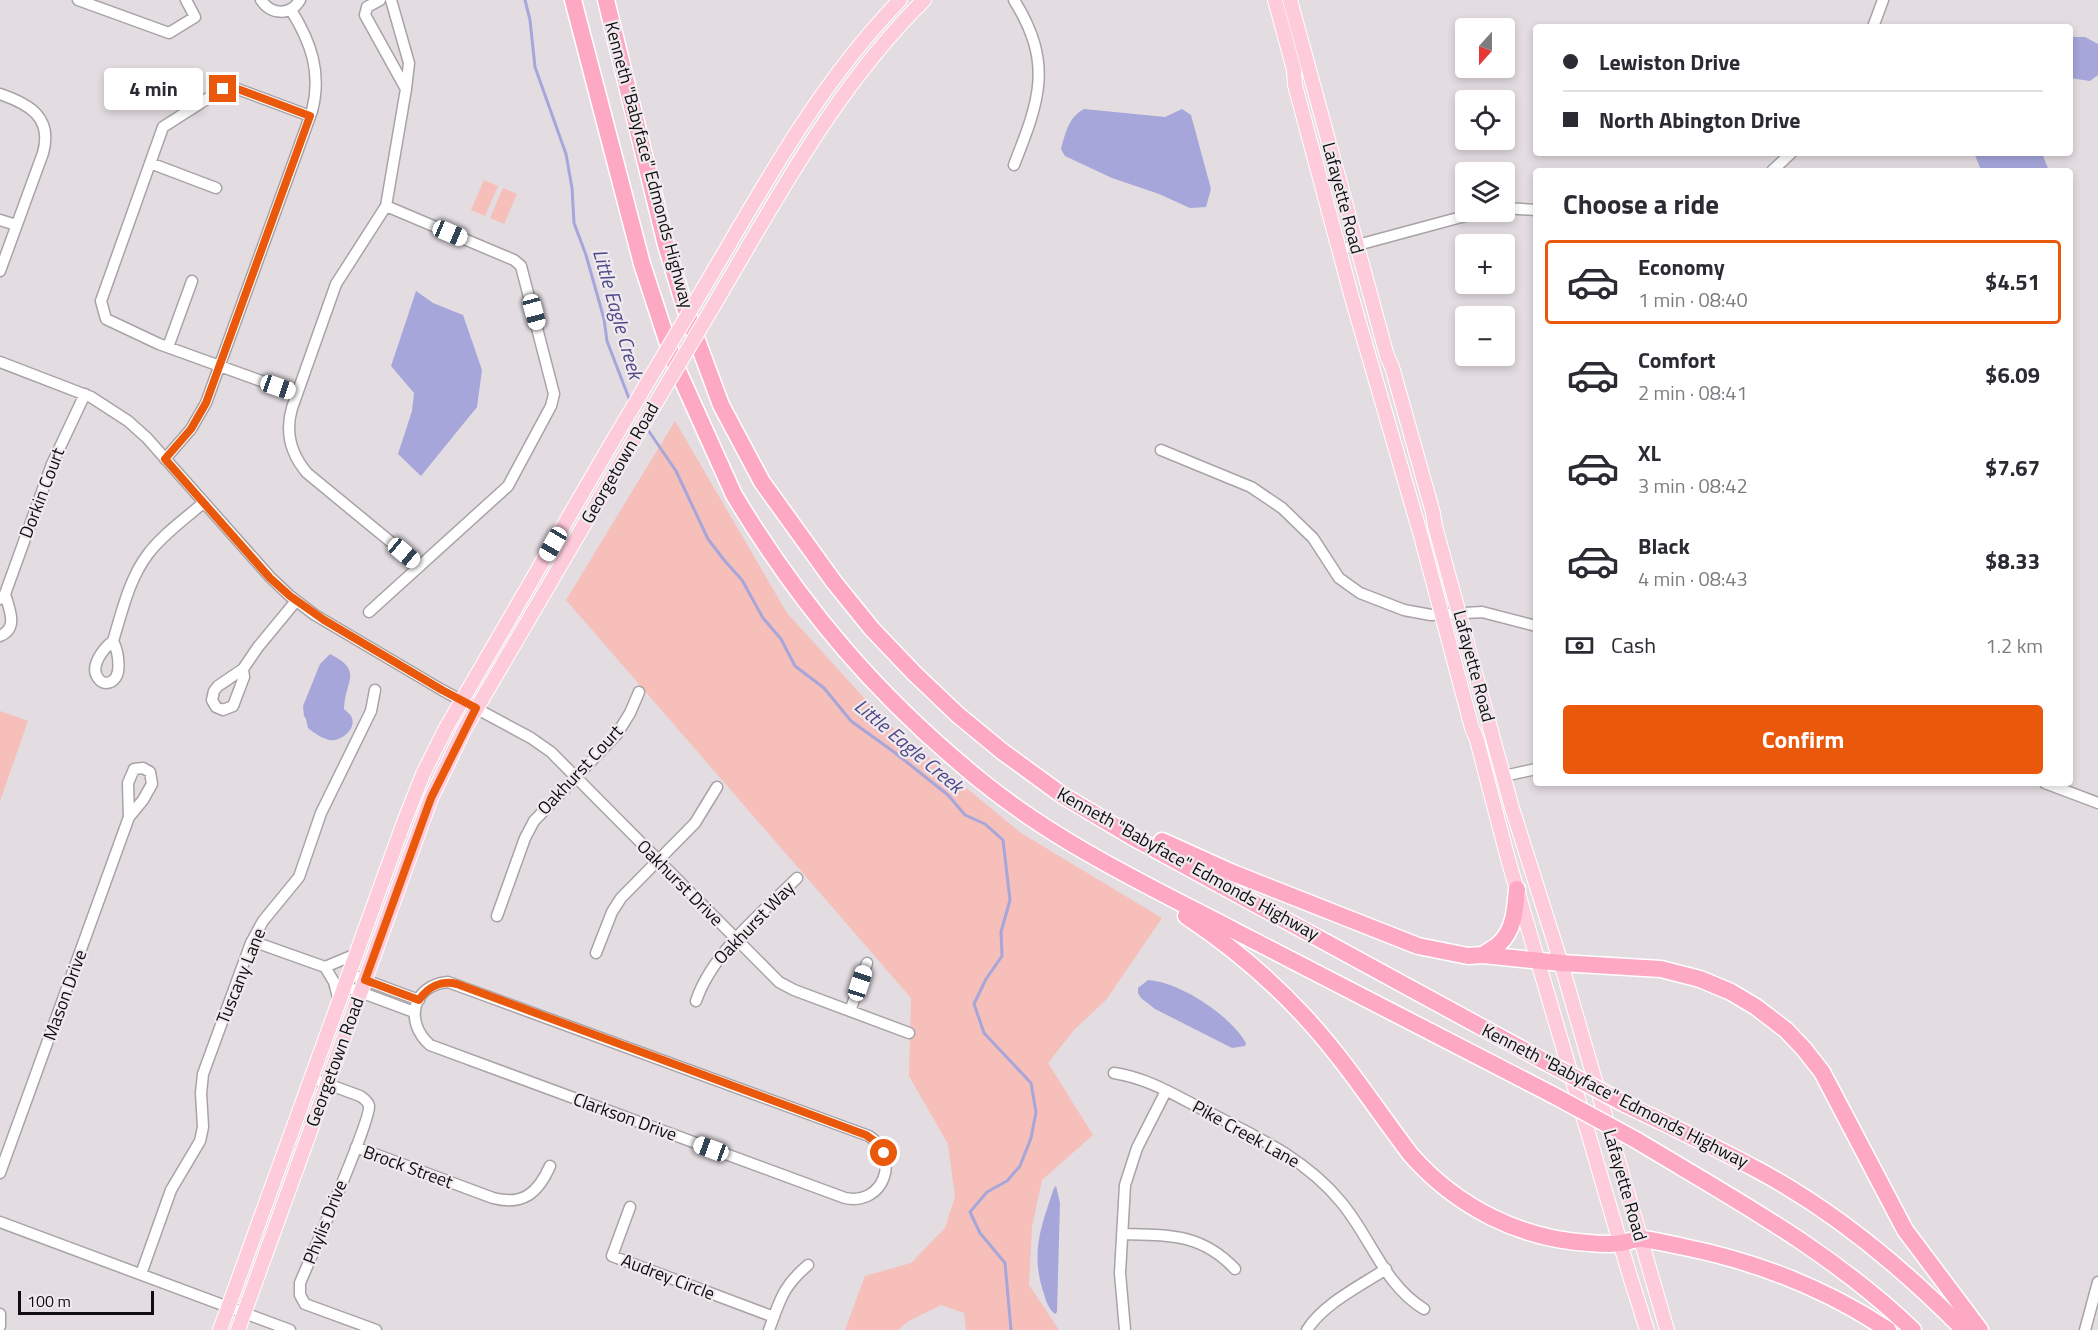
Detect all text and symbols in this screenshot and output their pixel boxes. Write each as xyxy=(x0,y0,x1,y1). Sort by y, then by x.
street label: Kenneth "Babyface" Edmonds Highway xyxy=(598,18,701,312)
north arrow xyxy=(1455,18,1515,78)
map controls xyxy=(1455,18,1515,366)
text: Lewiston Drive xyxy=(1599,45,1740,79)
callout: 4 min xyxy=(103,68,202,110)
text: 4 min xyxy=(129,73,178,104)
route end xyxy=(209,75,236,102)
button: locate xyxy=(1455,90,1515,150)
text: North Abington Drive xyxy=(1599,103,1800,137)
street label: Lafayette Road xyxy=(1316,139,1371,257)
button: layers xyxy=(1455,162,1515,222)
text: Choose a ride xyxy=(1563,183,1719,224)
car xyxy=(430,218,470,248)
button: + xyxy=(1455,234,1515,294)
water label: Little Eagle Creek xyxy=(585,245,652,385)
text: Economy xyxy=(1638,250,1725,284)
icon: car xyxy=(1566,255,1620,309)
text: $4.51 xyxy=(1985,265,2040,299)
text: 1 min · 08:40 xyxy=(1638,284,1748,315)
car xyxy=(521,292,547,332)
button: − xyxy=(1455,306,1515,366)
text: Comfort xyxy=(1638,343,1716,377)
icon: car xyxy=(1566,348,1620,402)
text: $6.09 xyxy=(1985,358,2040,392)
car xyxy=(258,373,298,401)
text: 2 min · 08:41 xyxy=(1638,377,1748,408)
street label: Georgetown Road xyxy=(574,397,665,528)
text: XL xyxy=(1638,436,1661,470)
icon: car xyxy=(1566,441,1620,495)
street label: Dorkin Court xyxy=(12,443,71,542)
text: $7.67 xyxy=(1985,451,2040,485)
text: 3 min · 08:42 xyxy=(1638,470,1748,501)
car xyxy=(536,524,570,564)
text: Black xyxy=(1638,529,1690,563)
icon: car xyxy=(1566,534,1620,588)
car xyxy=(384,535,424,571)
text: $8.33 xyxy=(1985,544,2040,578)
text: 4 min · 08:43 xyxy=(1638,563,1748,594)
street label: Lafayette Road xyxy=(1447,607,1502,725)
text: Cash xyxy=(1611,628,1656,662)
icon: cash xyxy=(1563,629,1596,662)
text: 1.2 km xyxy=(1986,630,2043,661)
water label: Little Eagle Creek xyxy=(848,691,972,802)
button: Confirm xyxy=(1563,705,2043,774)
street label: Oakhurst Court xyxy=(531,718,629,821)
street label: Kenneth "Babyface" Edmonds Highway xyxy=(1052,780,1324,947)
street label: Oakhurst Drive xyxy=(631,833,730,932)
street label: Oakhurst Way xyxy=(707,875,801,970)
street label: Tuscany Lane xyxy=(209,924,272,1028)
street label: Mason Drive xyxy=(36,946,93,1044)
car xyxy=(846,963,874,1003)
street label: Georgetown Road xyxy=(299,993,370,1130)
street label: Kenneth "Babyface" Edmonds Highway xyxy=(1477,1016,1753,1175)
street label: Clarkson Drive xyxy=(569,1085,681,1148)
street label: Pike Creek Lane xyxy=(1188,1093,1305,1174)
street label: Lafayette Road xyxy=(1597,1126,1654,1244)
car xyxy=(691,1134,731,1164)
street label: Brock Street xyxy=(360,1138,457,1195)
route start xyxy=(870,1139,897,1166)
street label: Phylis Drive xyxy=(295,1176,354,1268)
street label: Audrey Circle xyxy=(617,1246,719,1307)
scale bar xyxy=(18,1288,154,1316)
text: 100 m xyxy=(27,1289,71,1313)

